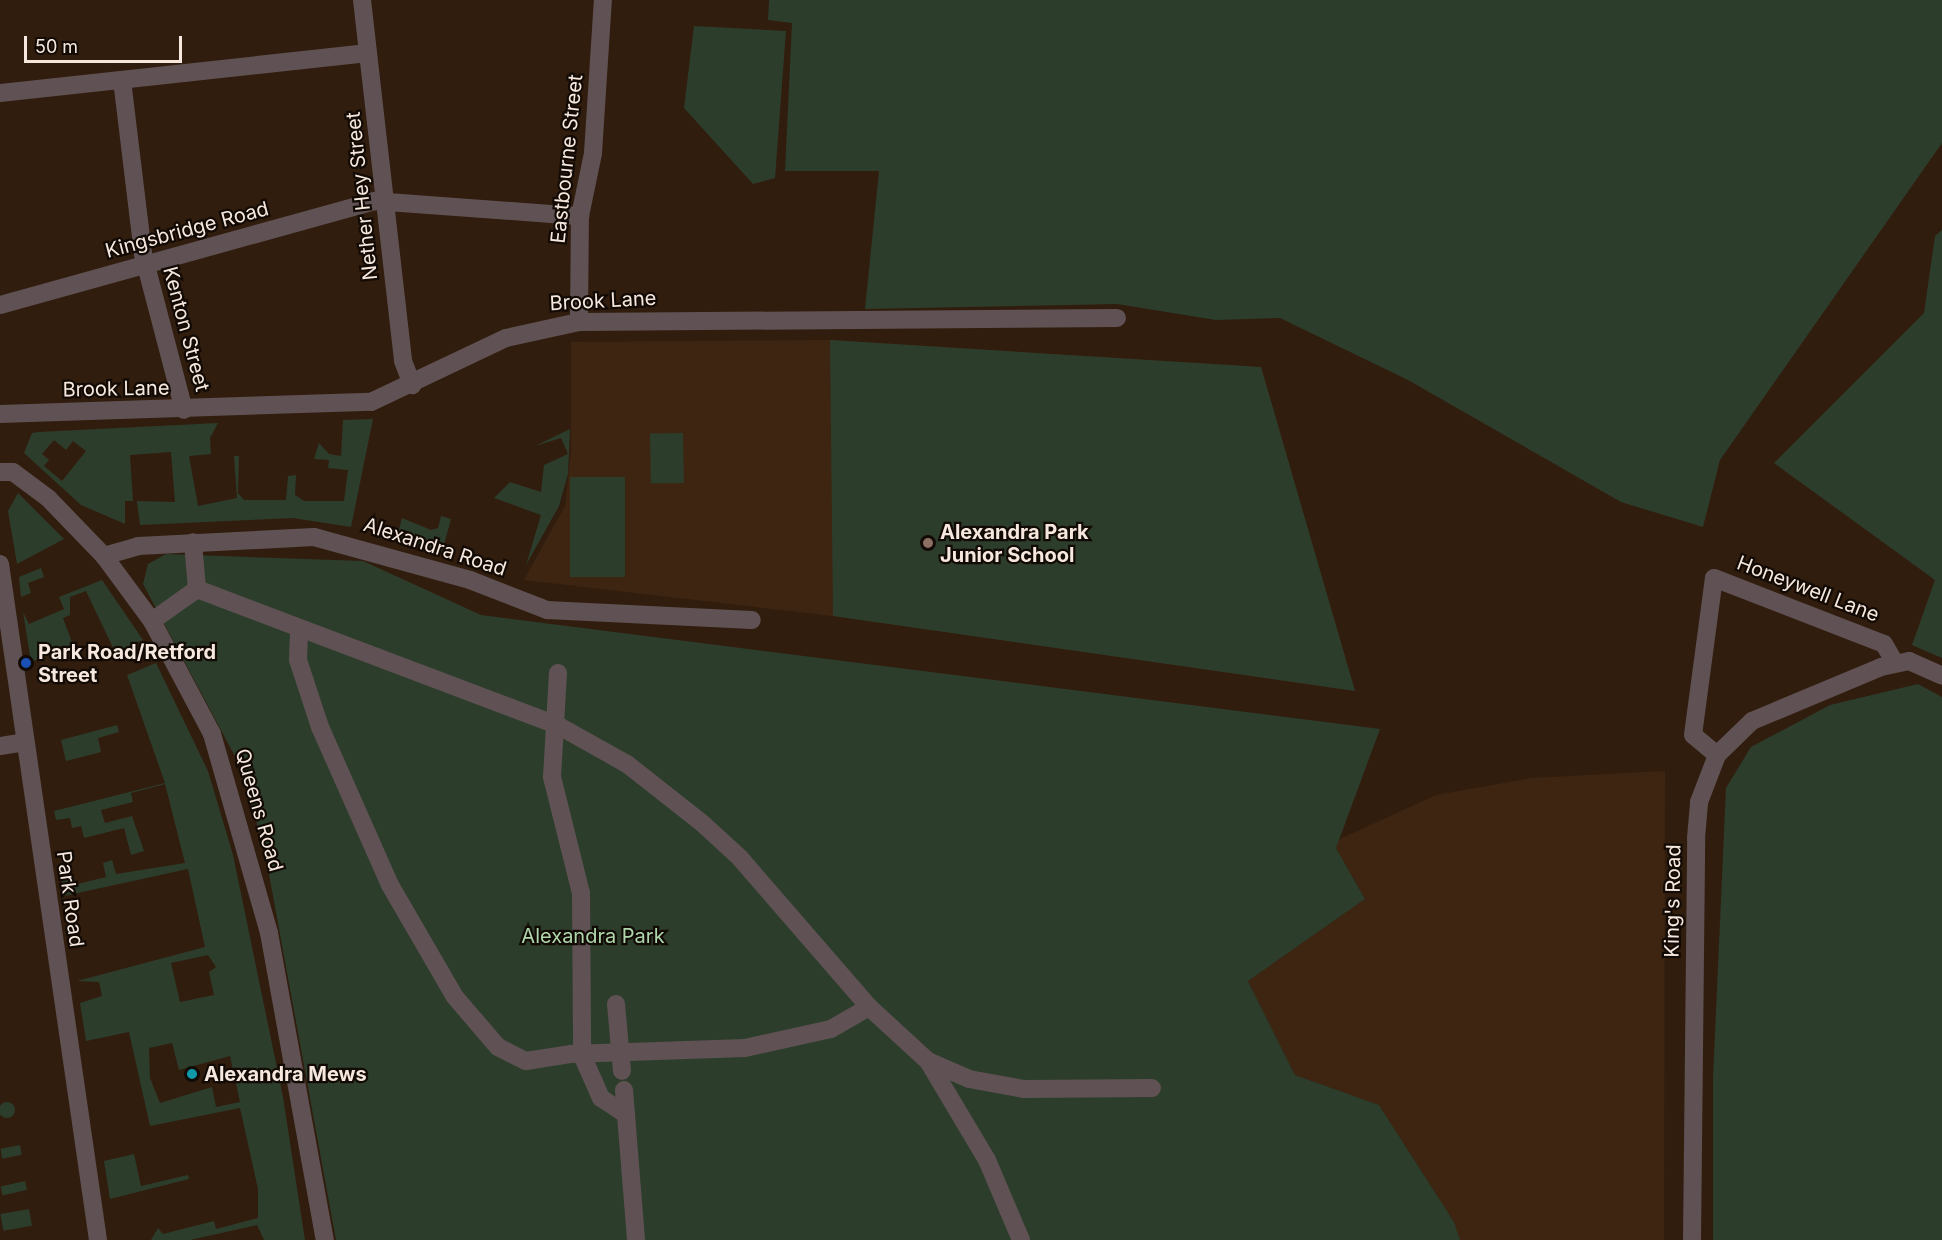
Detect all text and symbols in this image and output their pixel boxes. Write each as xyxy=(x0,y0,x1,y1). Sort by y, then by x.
scale bar xyxy=(27,24,184,62)
text: 50 m xyxy=(35,36,78,57)
street label: Eastbourne Street xyxy=(546,73,588,245)
street label: Nether Hey Street xyxy=(341,111,383,281)
street label: Kingsbridge Road xyxy=(103,197,271,263)
street label: Kenton Street xyxy=(158,264,214,394)
street label: Brook Lane xyxy=(549,286,657,316)
street label: Brook Lane xyxy=(62,376,170,402)
street label: Alexandra Road xyxy=(361,513,509,581)
place label: Alexandra Park Junior School xyxy=(940,520,1089,567)
marker: Alexandra Park Junior School xyxy=(921,536,935,550)
street label: Honeywell Lane xyxy=(1734,551,1882,627)
place label: Park Road/Retford Street xyxy=(38,640,216,687)
marker: Park Road/Retford Street xyxy=(19,656,33,670)
street label: Queens Road xyxy=(230,746,288,874)
street label: King's Road xyxy=(1660,844,1686,958)
street label: Park Road xyxy=(51,849,89,949)
park label: Alexandra Park xyxy=(521,924,665,948)
place label: Alexandra Mews xyxy=(204,1062,367,1086)
marker: Alexandra Mews xyxy=(185,1067,199,1081)

